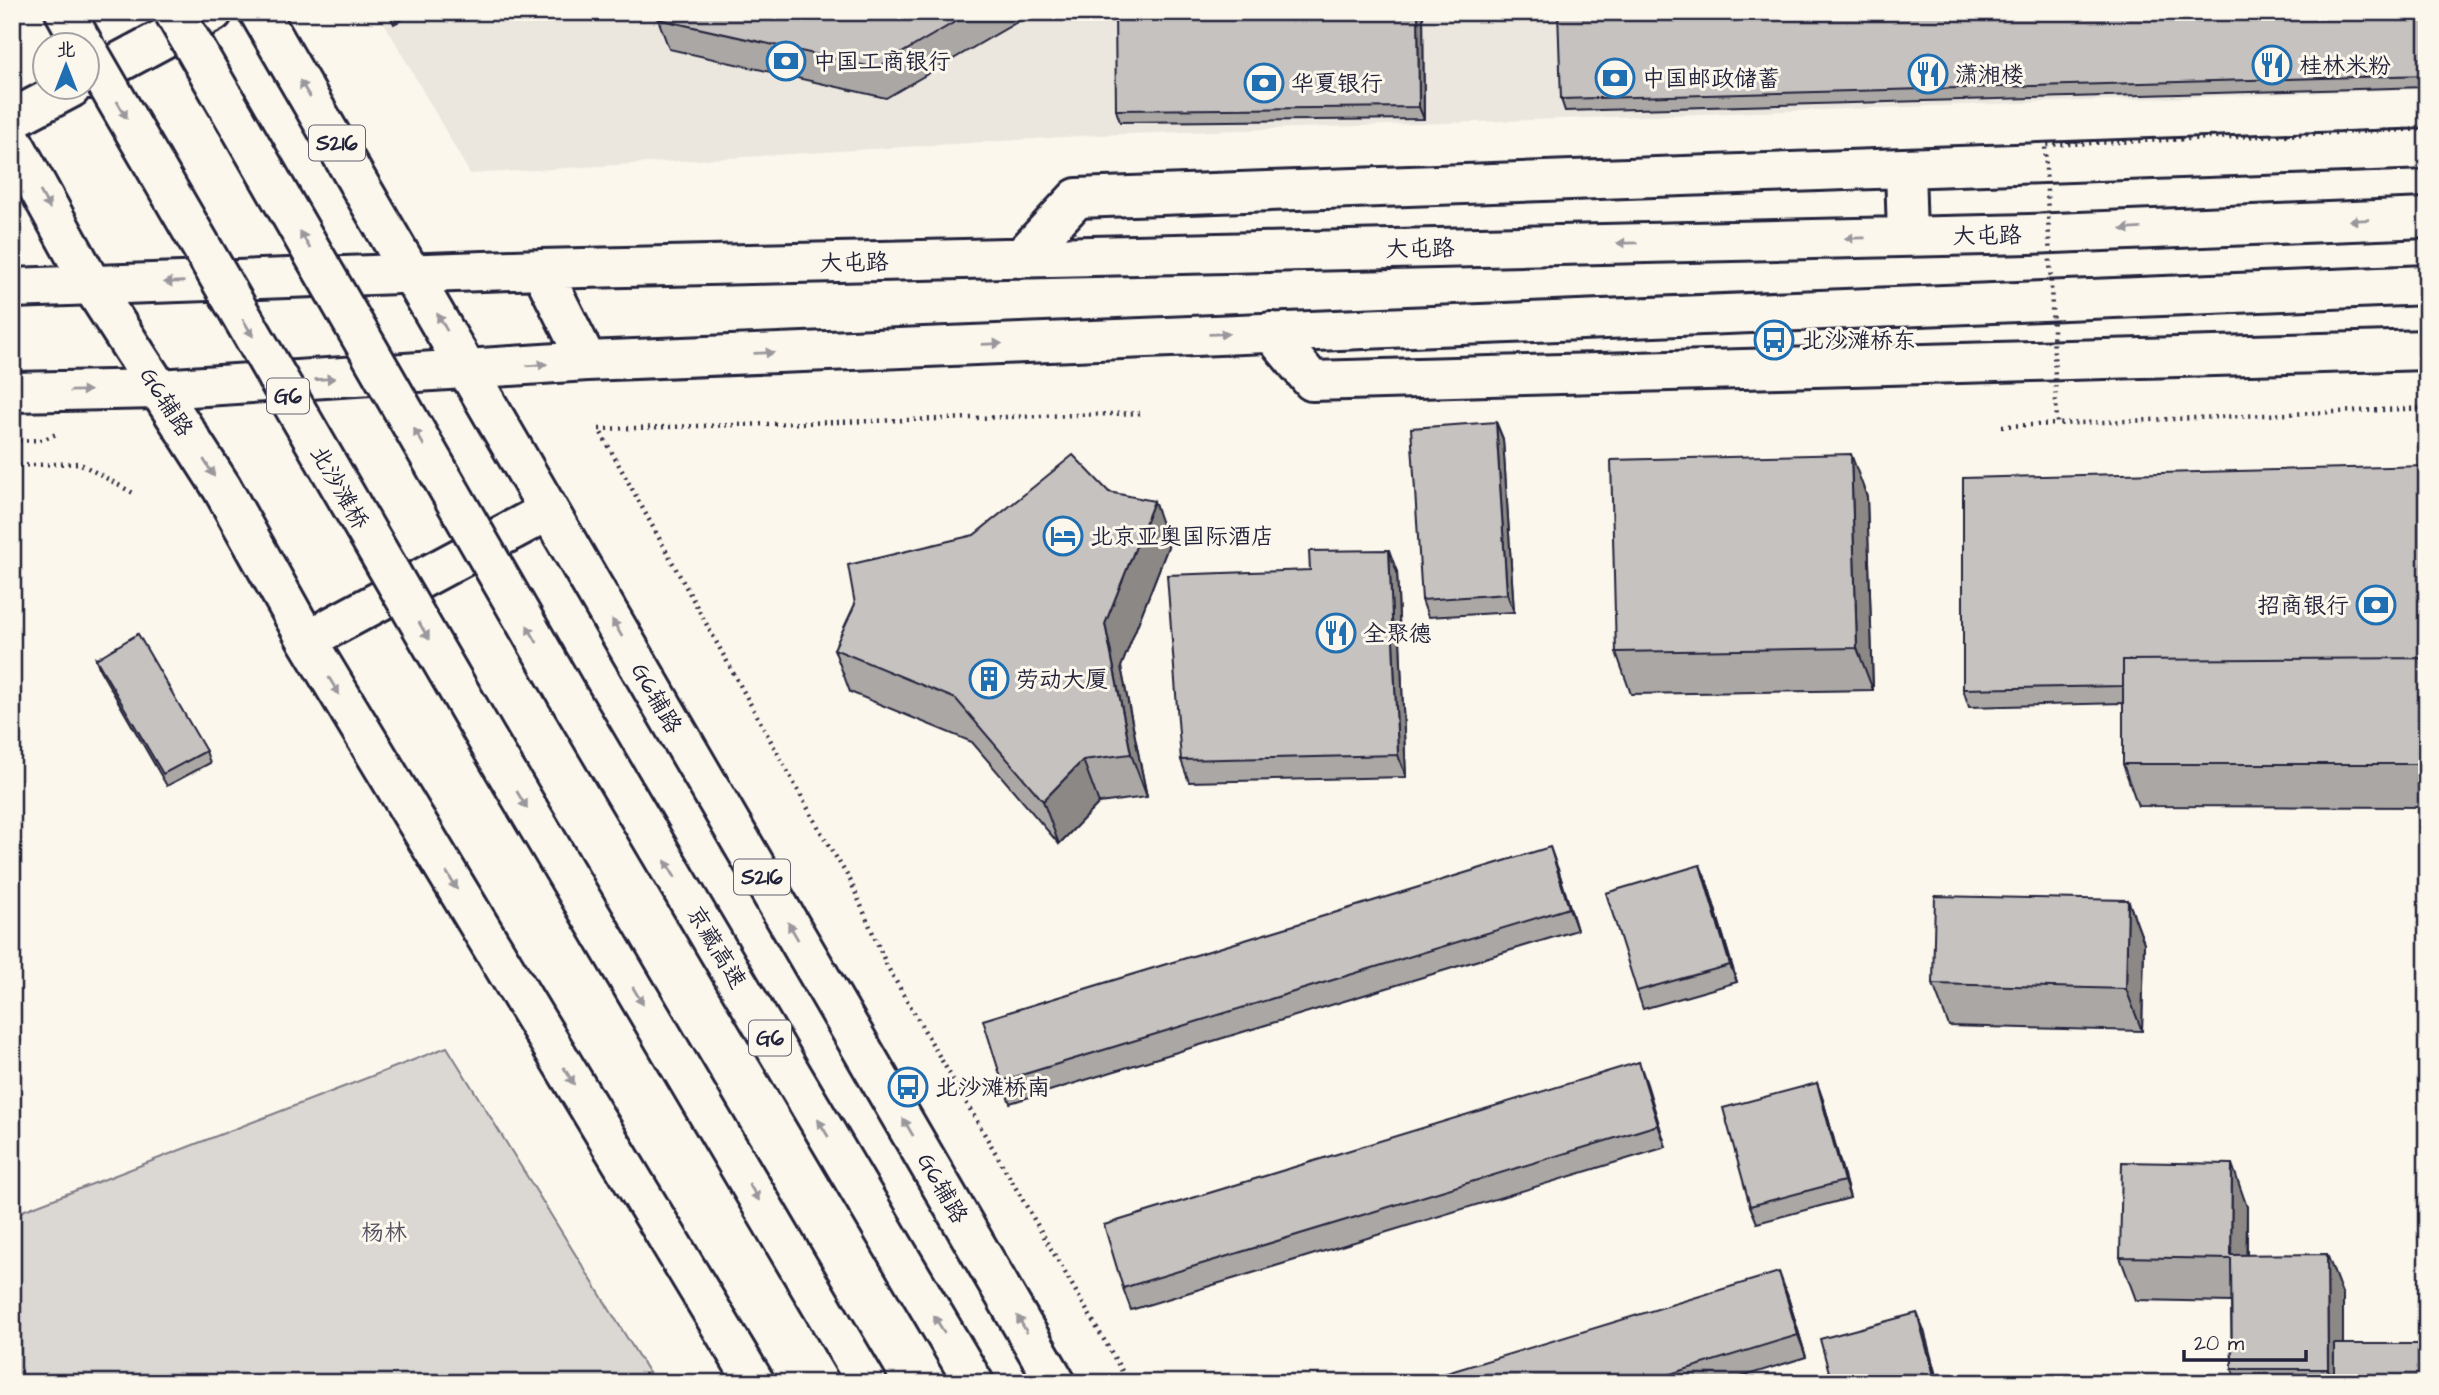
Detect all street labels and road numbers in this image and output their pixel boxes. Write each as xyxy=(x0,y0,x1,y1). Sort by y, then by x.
road number: S216 xyxy=(309,125,365,160)
street label: 大屯路 xyxy=(1952,219,2022,253)
street label: 大屯路 xyxy=(1385,232,1455,266)
street label: 大屯路 xyxy=(819,246,889,280)
street label: G6辅路 xyxy=(132,362,200,443)
road number: G6 xyxy=(267,378,309,414)
street label: 北沙滩桥 xyxy=(302,440,376,535)
street label: G6辅路 xyxy=(623,657,689,740)
road number: S216 xyxy=(734,860,790,894)
street label: 京藏高速 xyxy=(679,900,754,995)
road number: G6 xyxy=(749,1020,791,1056)
street label: G6辅路 xyxy=(909,1147,975,1230)

